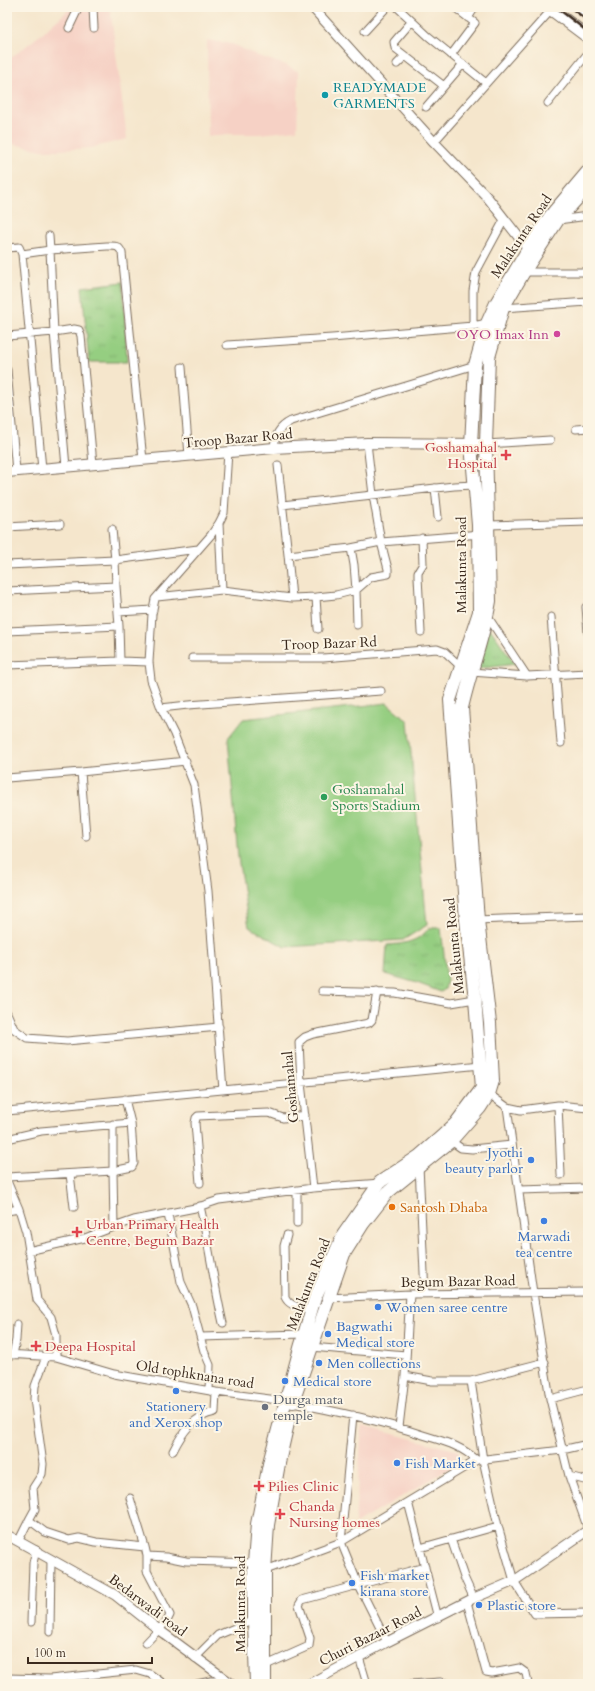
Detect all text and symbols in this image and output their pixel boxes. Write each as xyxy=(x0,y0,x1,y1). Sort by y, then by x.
place label: READYMADE GARMENTS xyxy=(333,78,427,113)
marker: READYMADE GARMENTS xyxy=(320,90,330,100)
street label: Malakunta Road xyxy=(486,190,557,282)
place label: OYO Imax Inn xyxy=(457,325,549,344)
marker: OYO Imax Inn xyxy=(552,329,562,339)
street label: Troop Bazar Road xyxy=(183,424,294,453)
place label: Goshamahal Hospital xyxy=(425,438,497,473)
marker: Goshamahal Hospital xyxy=(500,449,512,461)
street label: Malakunta Road xyxy=(452,516,471,613)
street label: Troop Bazar Rd xyxy=(281,632,378,655)
place label: Goshamahal Sports Stadium xyxy=(332,780,421,815)
marker: Goshamahal Sports Stadium xyxy=(319,792,329,802)
street label: Malakunta Road xyxy=(440,896,469,995)
street label: Goshamahal xyxy=(278,1050,303,1124)
place label: Jyothi beauty parlor xyxy=(445,1143,524,1178)
marker: Jyothi beauty parlor xyxy=(526,1155,536,1165)
place label: Santosh Dhaba xyxy=(400,1198,488,1217)
marker: Santosh Dhaba xyxy=(387,1202,397,1212)
place label: Urban Primary Health Centre, Begum Bazar xyxy=(86,1215,219,1250)
marker: Marwadi tea centre xyxy=(539,1216,549,1226)
marker: Urban Primary Health Centre, Begum Bazar xyxy=(71,1226,83,1238)
place label: Marwadi tea centre xyxy=(515,1227,573,1262)
street label: Malakunta Road xyxy=(282,1235,335,1333)
street label: Begum Bazar Road xyxy=(401,1271,516,1292)
place label: Women saree centre xyxy=(385,1298,508,1317)
marker: Women saree centre xyxy=(373,1302,383,1312)
place label: Bagwathi Medical store xyxy=(336,1317,415,1352)
marker: Bagwathi Medical store xyxy=(323,1329,333,1339)
place label: Deepa Hospital xyxy=(45,1337,136,1356)
marker: Deepa Hospital xyxy=(30,1340,42,1352)
place label: Men collections xyxy=(327,1354,421,1373)
street label: Old tophknana road xyxy=(134,1356,256,1393)
marker: Men collections xyxy=(314,1358,324,1368)
place label: Medical store xyxy=(293,1372,372,1391)
marker: Medical store xyxy=(280,1376,290,1386)
marker: Stationery and Xerox shop xyxy=(171,1386,181,1396)
place label: Durga mata temple xyxy=(273,1390,343,1425)
place label: Stationery and Xerox shop xyxy=(129,1397,223,1432)
marker: Durga mata temple xyxy=(260,1402,270,1412)
place label: Fish Market xyxy=(405,1454,476,1473)
marker: Fish Market xyxy=(392,1458,402,1468)
place label: Pilies Clinic xyxy=(268,1477,339,1496)
marker: Pilies Clinic xyxy=(253,1480,265,1492)
place label: Chanda Nursing homes xyxy=(289,1497,380,1532)
marker: Chanda Nursing homes xyxy=(274,1508,286,1520)
street label: Malakunta Road xyxy=(231,1555,250,1652)
place label: Fish market kirana store xyxy=(360,1566,430,1601)
street label: Bedarwadi road xyxy=(105,1570,191,1641)
marker: Fish market kirana store xyxy=(347,1578,357,1588)
place label: Plastic store xyxy=(487,1596,556,1615)
marker: Plastic store xyxy=(474,1600,484,1610)
street label: Churi Bazaar Road xyxy=(316,1602,425,1670)
scale bar xyxy=(28,1639,152,1665)
text: 100 m xyxy=(34,1645,67,1661)

